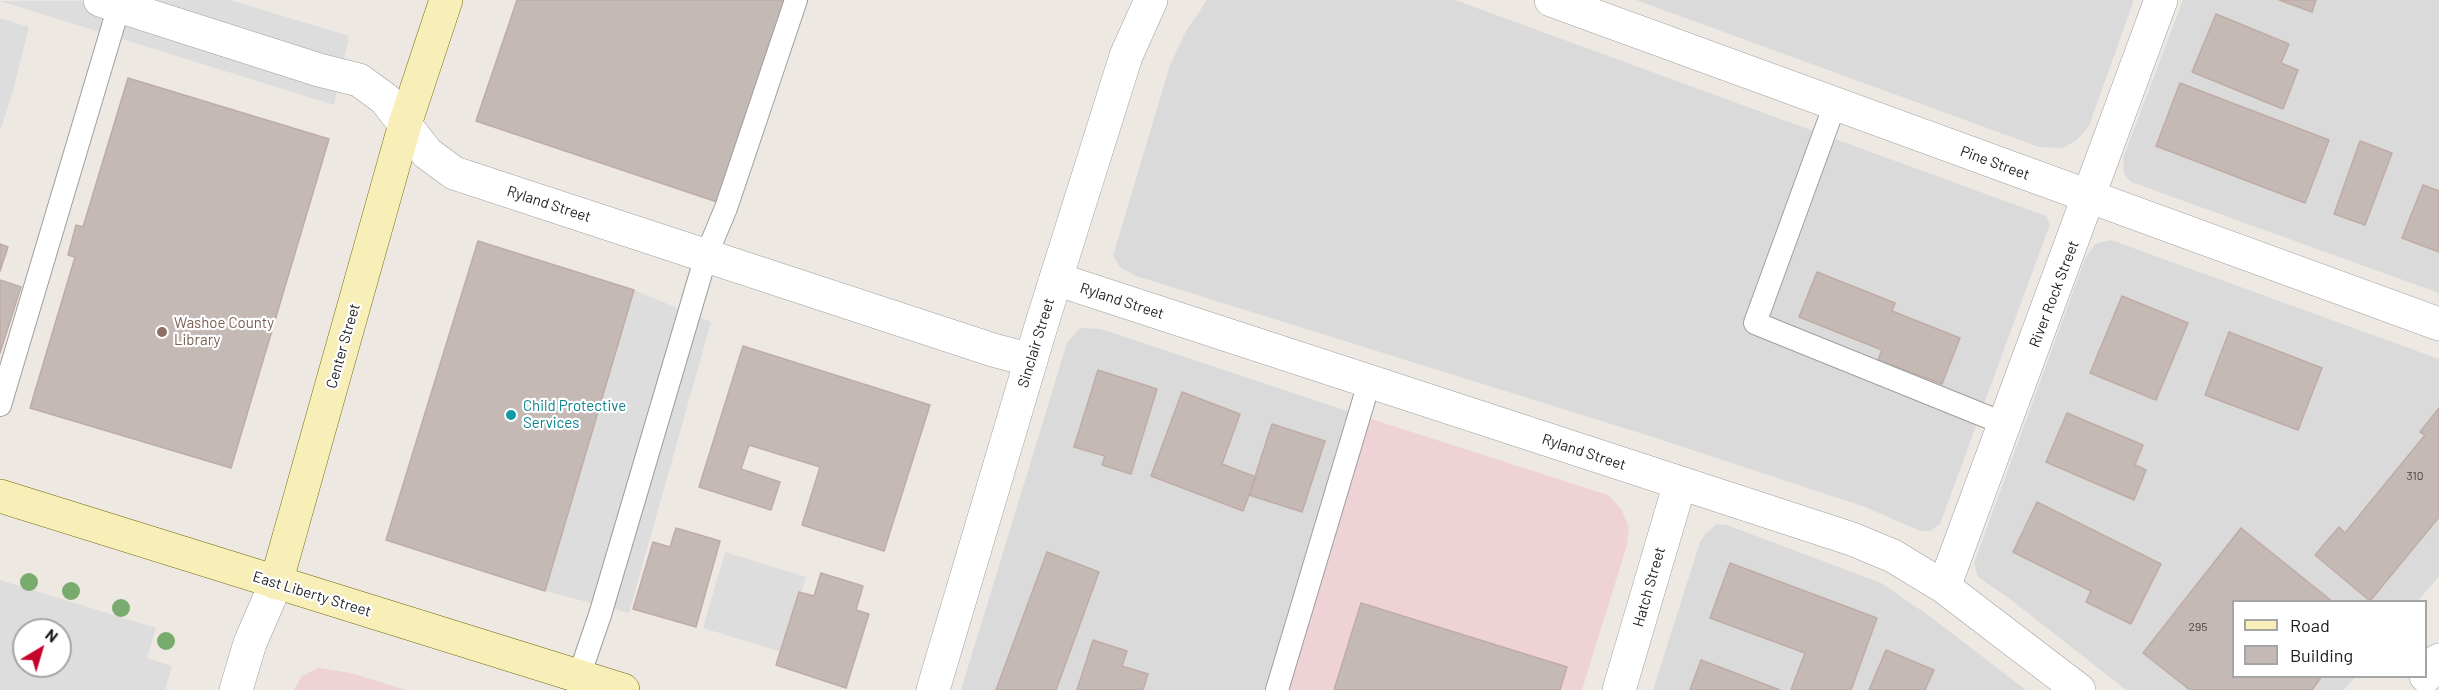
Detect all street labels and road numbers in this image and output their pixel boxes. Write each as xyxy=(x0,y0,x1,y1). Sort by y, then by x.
street label: Pine Street xyxy=(1958,142,2032,184)
street label: Ryland Street xyxy=(505,182,593,226)
street label: River Rock Street xyxy=(2025,238,2083,350)
street label: Ryland Street xyxy=(1078,279,1166,323)
street label: Sinclair Street xyxy=(1014,296,1058,390)
street label: Center Street xyxy=(322,301,364,391)
street label: Ryland Street xyxy=(1540,430,1628,474)
street label: Hatch Street xyxy=(1629,545,1669,629)
street label: East Liberty Street xyxy=(251,567,373,621)

